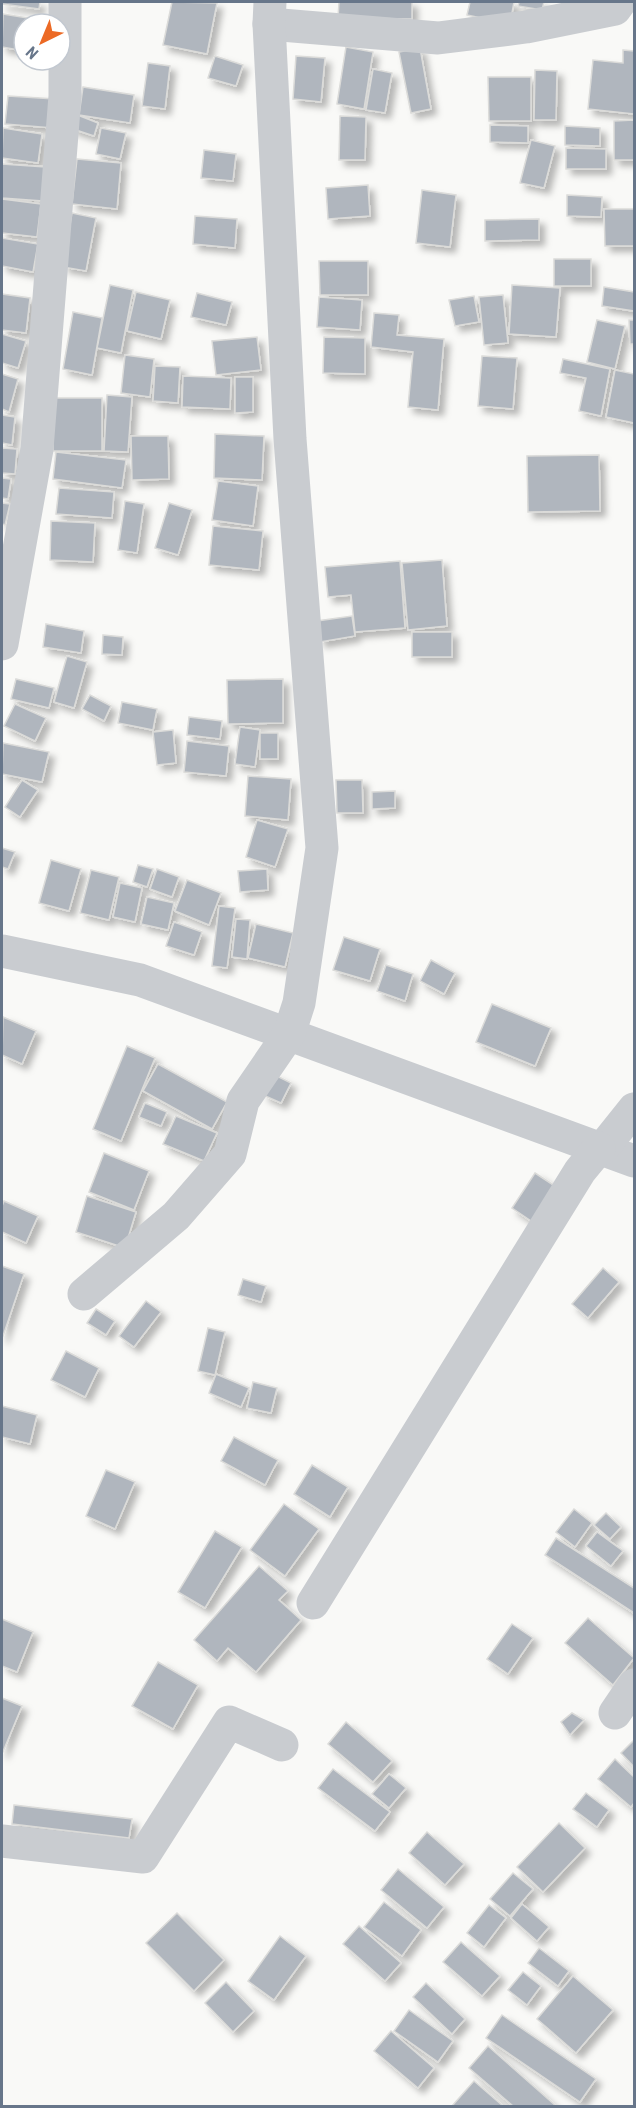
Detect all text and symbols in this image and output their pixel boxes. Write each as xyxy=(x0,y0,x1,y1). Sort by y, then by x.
north arrow xyxy=(12,12,72,72)
text: N xyxy=(22,42,42,63)

